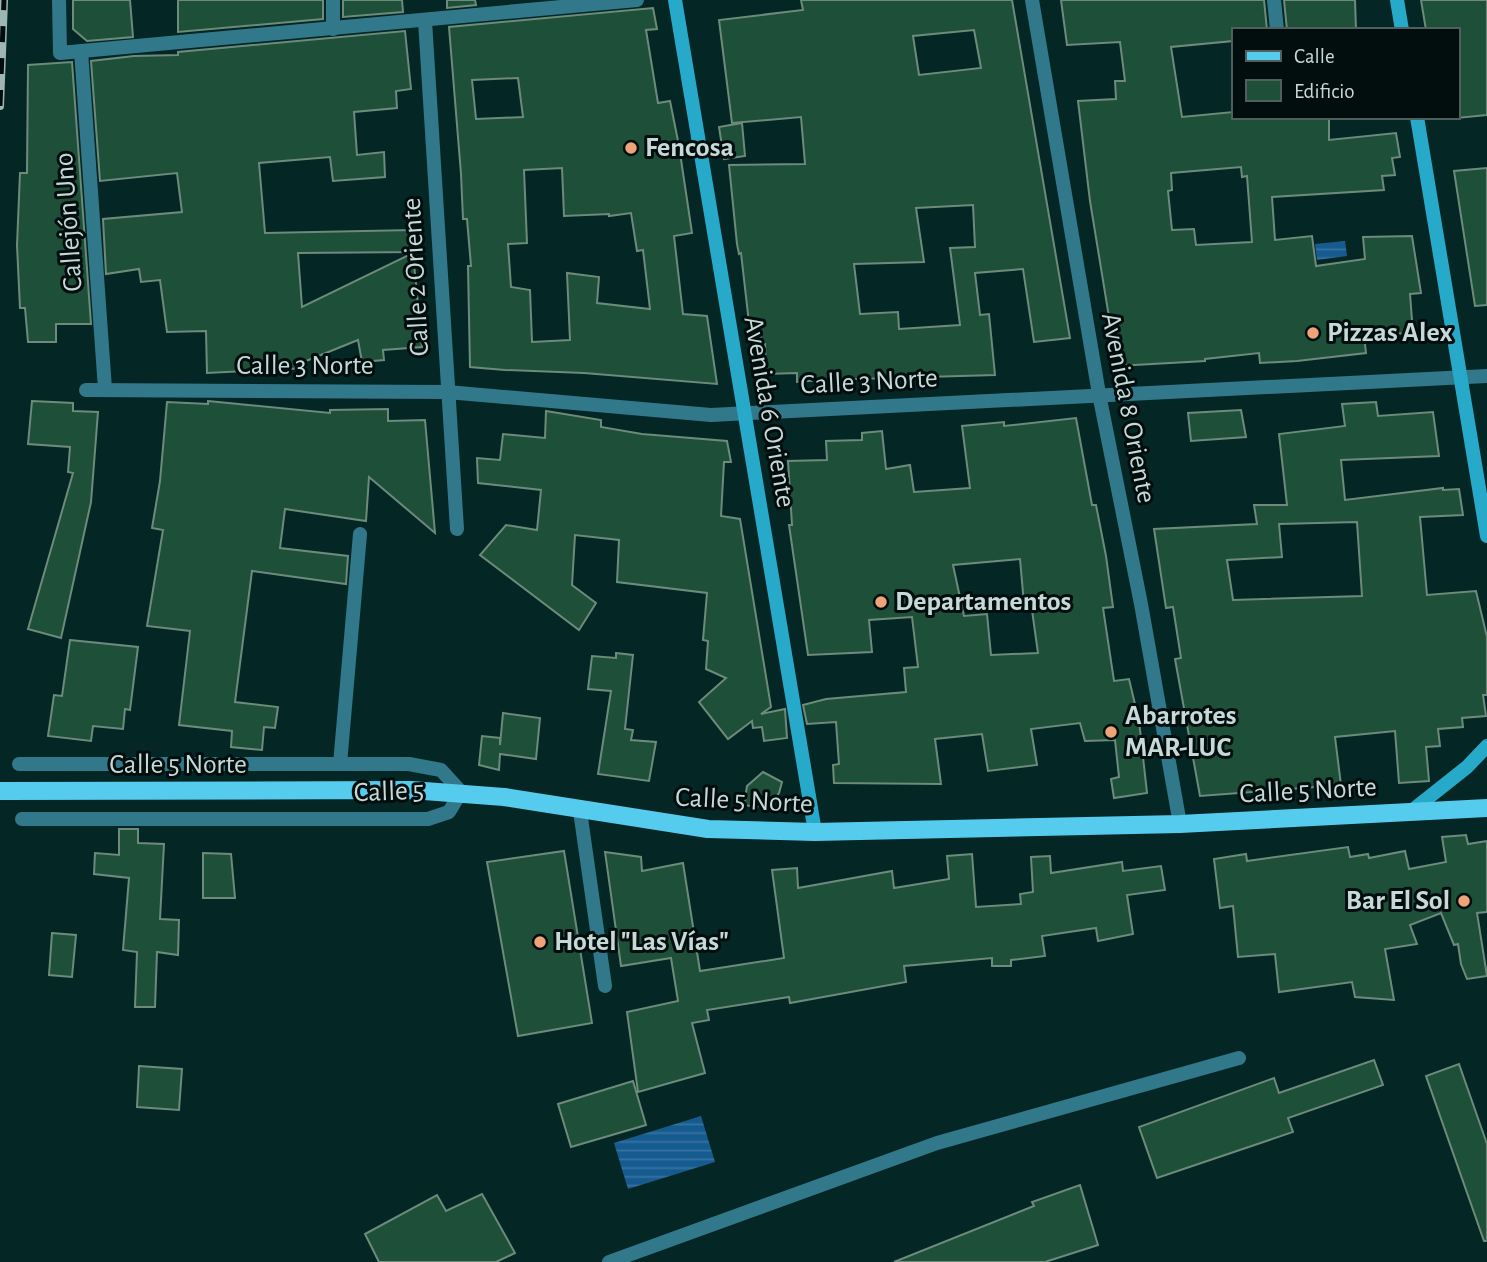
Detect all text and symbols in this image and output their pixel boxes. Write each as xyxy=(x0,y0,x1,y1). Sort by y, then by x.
legend xyxy=(1232,28,1459,119)
text: Calle xyxy=(1294,46,1335,67)
text: Edificio xyxy=(1294,81,1355,102)
place label: Fencosa xyxy=(645,134,734,162)
marker: Fencosa xyxy=(623,140,639,156)
street label: Callejón Uno xyxy=(50,152,88,292)
street label: Calle 2 Oriente xyxy=(398,197,434,357)
street label: Avenida 8 Oriente xyxy=(1096,310,1160,506)
street label: Avenida 6 Oriente xyxy=(738,314,800,510)
place label: Pizzas Alex xyxy=(1327,319,1453,347)
marker: Pizzas Alex xyxy=(1305,325,1321,341)
street label: Calle 3 Norte xyxy=(236,352,374,380)
street label: Calle 3 Norte xyxy=(800,364,938,400)
place label: Departamentos xyxy=(895,588,1071,616)
marker: Departamentos xyxy=(873,594,889,610)
place label: Abarrotes MAR-LUC xyxy=(1125,702,1237,762)
marker: Abarrotes MAR-LUC xyxy=(1103,724,1119,740)
street label: Calle 5 Norte xyxy=(109,751,247,779)
street label: Calle 5 Norte xyxy=(1239,773,1377,809)
street label: Calle 5 xyxy=(353,777,425,807)
street label: Calle 5 Norte xyxy=(675,783,813,819)
place label: Bar El Sol xyxy=(1346,887,1450,915)
marker: Bar El Sol xyxy=(1456,893,1472,909)
place label: Hotel "Las Vías" xyxy=(554,928,729,956)
marker: Hotel "Las Vías" xyxy=(532,934,548,950)

